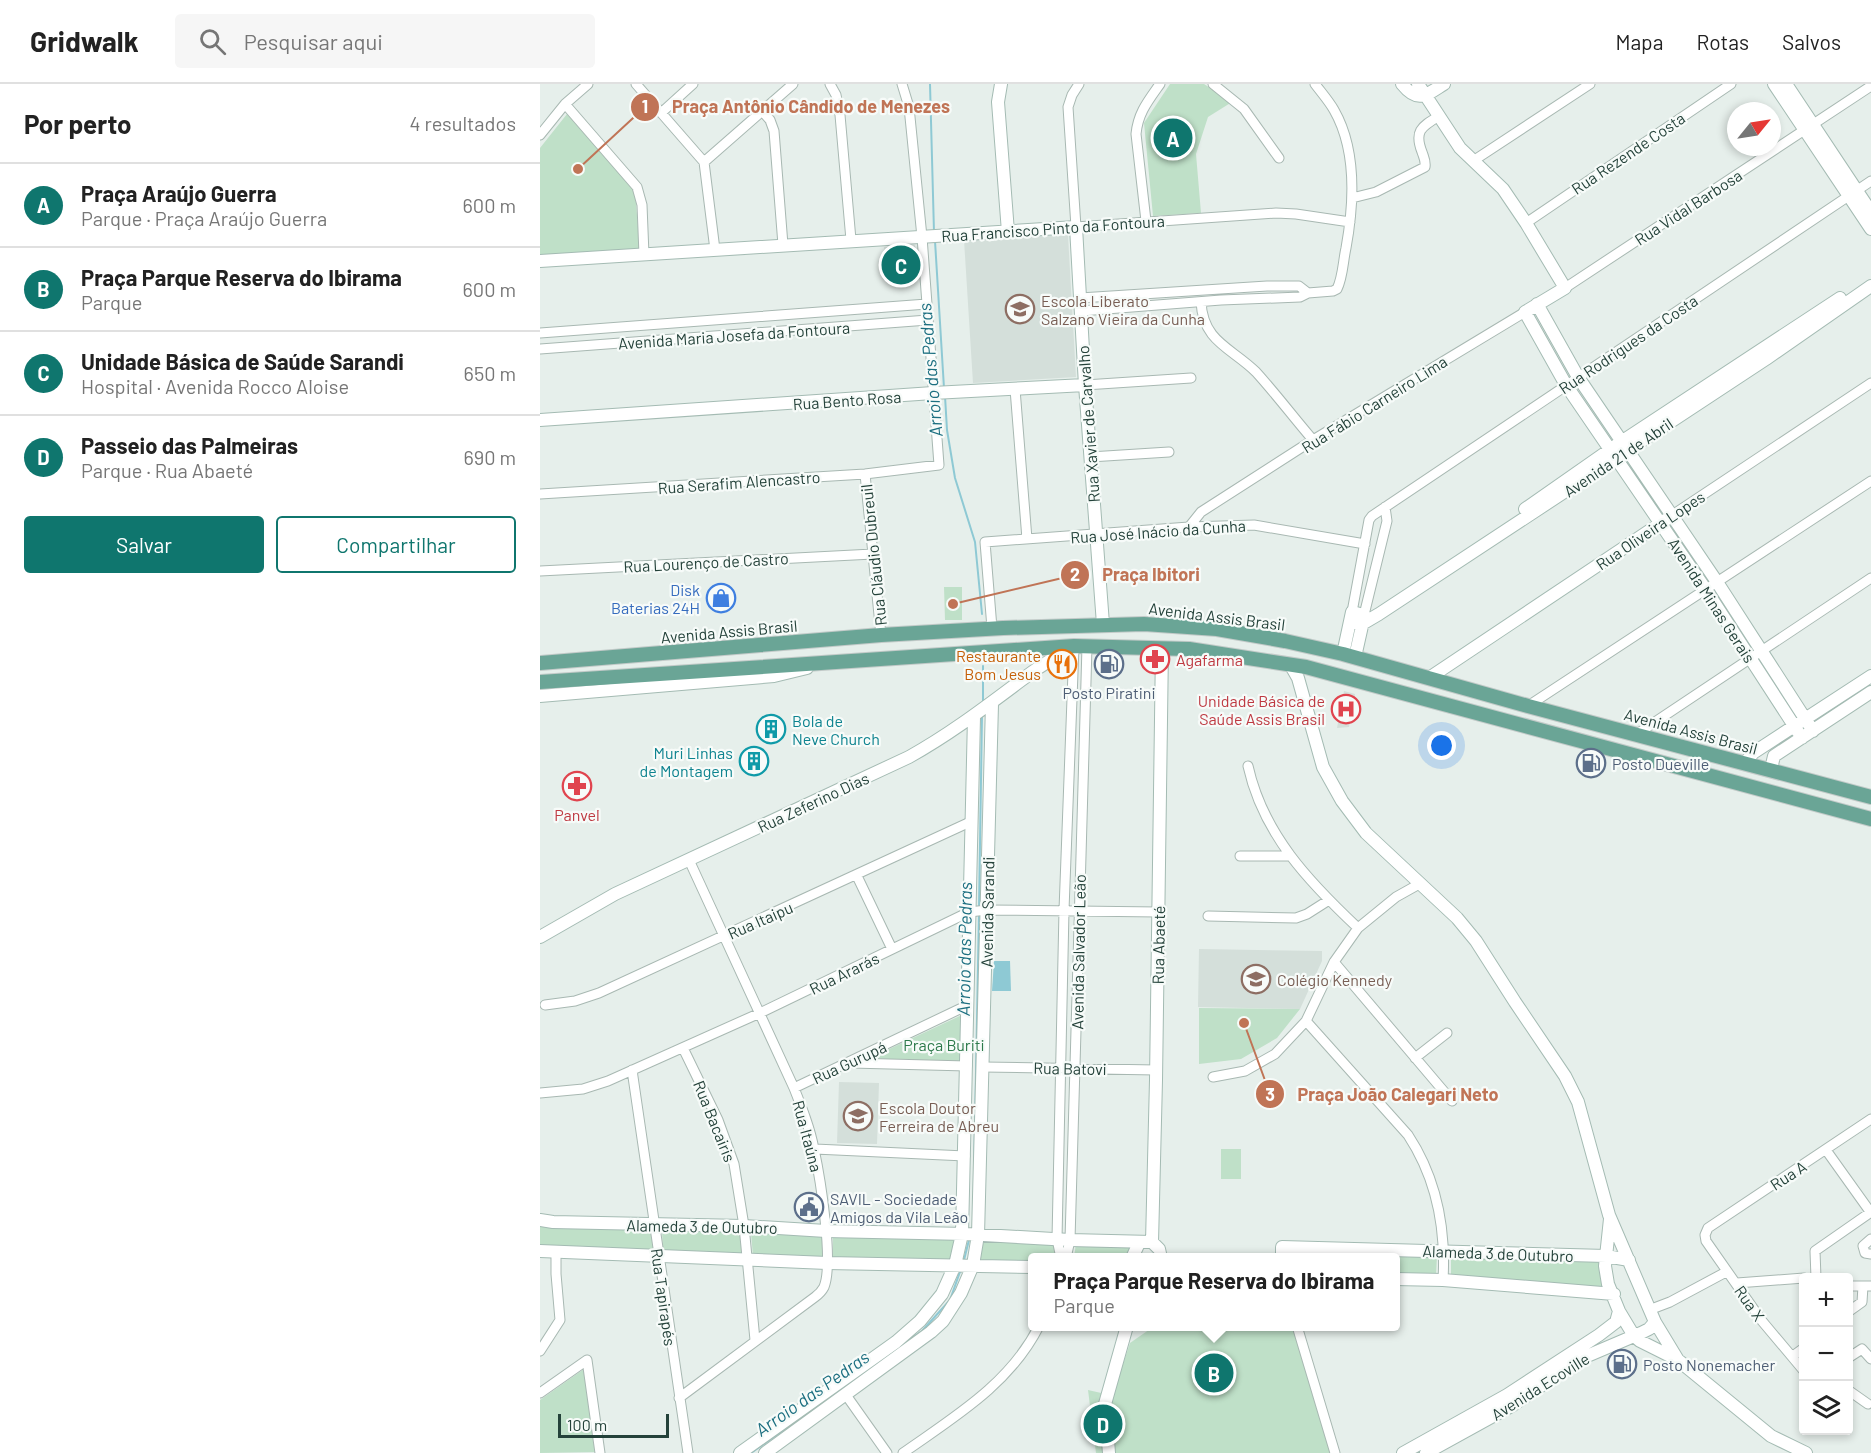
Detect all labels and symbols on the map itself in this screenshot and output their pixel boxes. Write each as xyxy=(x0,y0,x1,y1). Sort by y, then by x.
callout: Praça Antônio Cândido de Menezes xyxy=(630,89,962,125)
text: 1 xyxy=(642,95,648,117)
text: Praça Antônio Cândido de Menezes xyxy=(672,95,950,117)
north arrow xyxy=(1727,102,1781,156)
street label: Rua Rezende Costa xyxy=(1568,108,1688,198)
pin: A xyxy=(1154,116,1192,160)
street label: Rua Vidal Barbosa xyxy=(1631,165,1745,249)
street label: Rua Francisco Pinto da Fontoura xyxy=(941,211,1165,245)
pin: C xyxy=(882,242,920,288)
street label: Rua Rodrigues da Costa xyxy=(1555,290,1701,398)
place label: Escola Liberato Salzano Vieira da Cunha xyxy=(1041,291,1205,328)
school or university icon: Escola Liberato Salzano Vieira da Cunha xyxy=(1004,293,1036,325)
water label: Arroio das Pedras xyxy=(913,302,947,438)
street label: Avenida Maria Josefa da Fontoura xyxy=(617,317,851,353)
street label: Rua Xavier de Carvalho xyxy=(1073,345,1103,503)
street label: Rua Fábio Carneiro Lima xyxy=(1298,351,1450,457)
street label: Rua Bento Rosa xyxy=(792,387,902,413)
street label: Avenida 21 de Abril xyxy=(1560,413,1676,501)
street label: Rua Serafim Alencastro xyxy=(657,467,821,497)
street label: Rua Cláudio Dubreuil xyxy=(856,483,890,627)
street label: Rua Oliveira Lopes xyxy=(1592,487,1708,573)
street label: Rua José Inácio da Cunha xyxy=(1070,515,1246,547)
street label: Avenida Minas Gerais xyxy=(1664,534,1760,666)
street label: Rua Lourenço de Castro xyxy=(623,548,789,576)
callout: Praça Ibitori xyxy=(1060,557,1212,593)
text: 2 xyxy=(1070,563,1080,585)
text: Praça Ibitori xyxy=(1102,563,1200,585)
place label: Disk Baterias 24H xyxy=(611,580,700,617)
shop icon: Disk Baterias 24H xyxy=(705,582,737,614)
street label: Avenida Assis Brasil xyxy=(1148,598,1286,634)
street label: Avenida Assis Brasil xyxy=(660,616,798,646)
pharmacy icon: Agafarma xyxy=(1139,643,1171,675)
place label: Restaurante Bom Jesus xyxy=(956,646,1041,683)
restaurant icon: Restaurante Bom Jesus xyxy=(1046,648,1078,680)
fuel station icon: Posto Piratini xyxy=(1093,648,1125,680)
place label: Agafarma xyxy=(1176,650,1243,669)
place label: Posto Piratini xyxy=(1062,683,1156,702)
place label: Unidade Básica de Saúde Assis Brasil xyxy=(1198,691,1325,728)
hospital icon: Unidade Básica de Saúde Assis Brasil xyxy=(1330,693,1362,725)
street label: Avenida Assis Brasil xyxy=(1622,704,1760,758)
place label: Bola de Neve Church xyxy=(792,711,880,748)
building icon: Bola de Neve Church xyxy=(755,713,787,745)
your location xyxy=(1427,731,1456,760)
place label: Muri Linhas de Montagem xyxy=(639,743,733,780)
building icon: Muri Linhas de Montagem xyxy=(738,745,770,777)
fuel station icon: Posto Dueville xyxy=(1575,747,1607,779)
place label: Posto Dueville xyxy=(1612,754,1709,773)
street label: Rua Zeferino Dias xyxy=(754,768,872,836)
pharmacy icon: Panvel xyxy=(561,770,593,802)
place label: Panvel xyxy=(554,805,600,824)
street label: Avenida Sarandi xyxy=(977,856,997,968)
street label: Avenida Salvador Leão xyxy=(1067,874,1089,1030)
water label: Arroio das Pedras xyxy=(952,882,976,1016)
street label: Rua Itaipu xyxy=(724,897,796,943)
street label: Rua Abaeté xyxy=(1148,905,1168,985)
street label: Rua Ararás xyxy=(806,948,882,998)
school or university icon: Colégio Kennedy xyxy=(1240,963,1272,995)
place label: Colégio Kennedy xyxy=(1277,970,1393,989)
park label: Praça Buriti xyxy=(903,1035,985,1054)
street label: Rua Gurupá xyxy=(809,1037,889,1087)
street label: Rua Batovi xyxy=(1033,1058,1107,1078)
callout: Praça João Calegari Neto xyxy=(1255,1076,1510,1112)
street label: Rua Bacairis xyxy=(690,1078,740,1164)
text: 3 xyxy=(1265,1083,1275,1105)
text: Praça João Calegari Neto xyxy=(1298,1083,1498,1105)
street label: Rua Itaúna xyxy=(789,1098,827,1174)
place label: Escola Doutor Ferreira de Abreu xyxy=(879,1098,999,1135)
school or university icon: Escola Doutor Ferreira de Abreu xyxy=(842,1100,874,1132)
street label: Rua A xyxy=(1766,1156,1810,1194)
place label: SAVIL - Sociedade Amigos da Vila Leão xyxy=(830,1189,968,1226)
public building icon: SAVIL - Sociedade Amigos da Vila Leão xyxy=(793,1191,825,1223)
street label: Alameda 3 de Outubro xyxy=(626,1215,778,1237)
street label: Alameda 3 de Outubro xyxy=(1422,1241,1574,1265)
street label: Rua Tapirapés xyxy=(648,1247,680,1347)
street label: Rua X xyxy=(1731,1282,1769,1324)
water label: Arroio das Pedras xyxy=(751,1346,873,1440)
street label: Avenida Ecoville xyxy=(1488,1348,1592,1424)
fuel station icon: Posto Nonemacher xyxy=(1606,1348,1638,1380)
pin: B xyxy=(1194,1350,1234,1396)
place label: Posto Nonemacher xyxy=(1643,1355,1775,1374)
pin: D xyxy=(1084,1402,1122,1446)
scale bar xyxy=(558,1411,669,1438)

